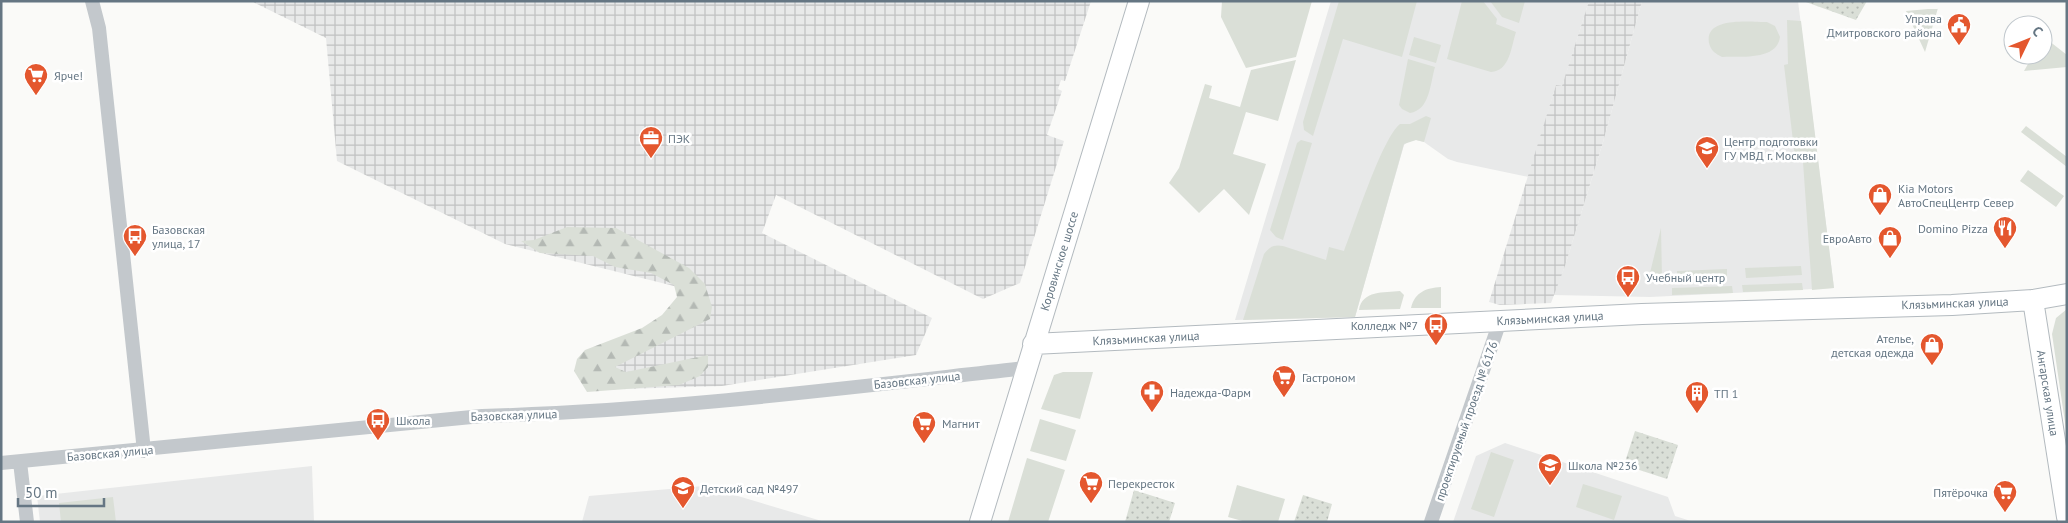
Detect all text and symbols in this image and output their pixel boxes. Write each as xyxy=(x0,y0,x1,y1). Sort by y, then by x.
place label: Управа Дмитровского района xyxy=(1827,11,1942,40)
public building icon: Управа Дмитровского района xyxy=(1946,12,1972,46)
north arrow xyxy=(2003,15,2053,65)
text: С xyxy=(2028,22,2047,40)
supermarket icon: Ярче! xyxy=(23,62,49,96)
place label: Ярче! xyxy=(54,68,83,83)
office icon: ПЭК xyxy=(638,125,664,159)
place label: ПЭК xyxy=(668,131,690,146)
place label: Центр подготовки ГУ МВД г. Москвы xyxy=(1724,134,1818,163)
school or university icon: Центр подготовки ГУ МВД г. Москвы xyxy=(1694,135,1720,169)
place label: Kia Motors АвтоСпецЦентр Север xyxy=(1898,181,2014,210)
shop icon: Kia Motors АвтоСпецЦентр Север xyxy=(1867,182,1893,216)
street label: Коровинское шоссе xyxy=(1037,209,1081,313)
restaurant icon: Domino Pizza xyxy=(1992,215,2018,249)
place label: Domino Pizza xyxy=(1918,221,1988,236)
place label: Базовская улица, 17 xyxy=(152,222,205,251)
bus stop icon: Базовская улица, 17 xyxy=(122,223,148,257)
shop icon: ЕвроАвто xyxy=(1877,225,1903,259)
place label: ЕвроАвто xyxy=(1823,231,1872,246)
bus stop icon: Учебный центр xyxy=(1615,264,1641,298)
place label: Учебный центр xyxy=(1646,270,1725,285)
street label: Клязьминская улица xyxy=(1901,294,2009,312)
street label: Клязьминская улица xyxy=(1496,308,1604,328)
bus stop icon: Колледж №7 xyxy=(1423,312,1449,346)
place label: Колледж №7 xyxy=(1351,318,1418,333)
street label: Клязьминская улица xyxy=(1092,328,1200,348)
place label: Ателье, детская одежда xyxy=(1831,331,1914,360)
shop icon: Ателье, детская одежда xyxy=(1919,332,1945,366)
street label: проектируемый проезд № 6176 xyxy=(1432,339,1500,503)
street label: Ангарская улица xyxy=(2034,349,2062,437)
supermarket icon: Гастроном xyxy=(1271,364,1297,398)
street label: Базовская улица xyxy=(873,368,961,392)
place label: Гастроном xyxy=(1302,370,1356,385)
pharmacy icon: Надежда-Фарм xyxy=(1139,379,1165,413)
building icon: ТП 1 xyxy=(1684,380,1710,414)
place label: Надежда-Фарм xyxy=(1170,385,1251,400)
place label: ТП 1 xyxy=(1714,386,1738,401)
street label: Базовская улица xyxy=(470,406,558,424)
bus stop icon: Школа xyxy=(365,407,391,441)
supermarket icon: Магнит xyxy=(911,410,937,444)
place label: Школа xyxy=(396,413,431,428)
place label: Магнит xyxy=(942,416,980,431)
street label: Базовская улица xyxy=(66,442,154,464)
school or university icon: Школа №236 xyxy=(1537,452,1563,486)
place label: Школа №236 xyxy=(1568,458,1638,473)
supermarket icon: Перекресток xyxy=(1078,470,1104,504)
school or university icon: Детский сад №497 xyxy=(670,475,696,509)
scale bar xyxy=(18,476,104,508)
place label: Перекресток xyxy=(1108,476,1175,491)
supermarket icon: Пятёрочка xyxy=(1992,479,2018,513)
place label: Детский сад №497 xyxy=(700,481,799,496)
text: 50 m xyxy=(25,483,58,502)
place label: Пятёрочка xyxy=(1933,485,1988,500)

